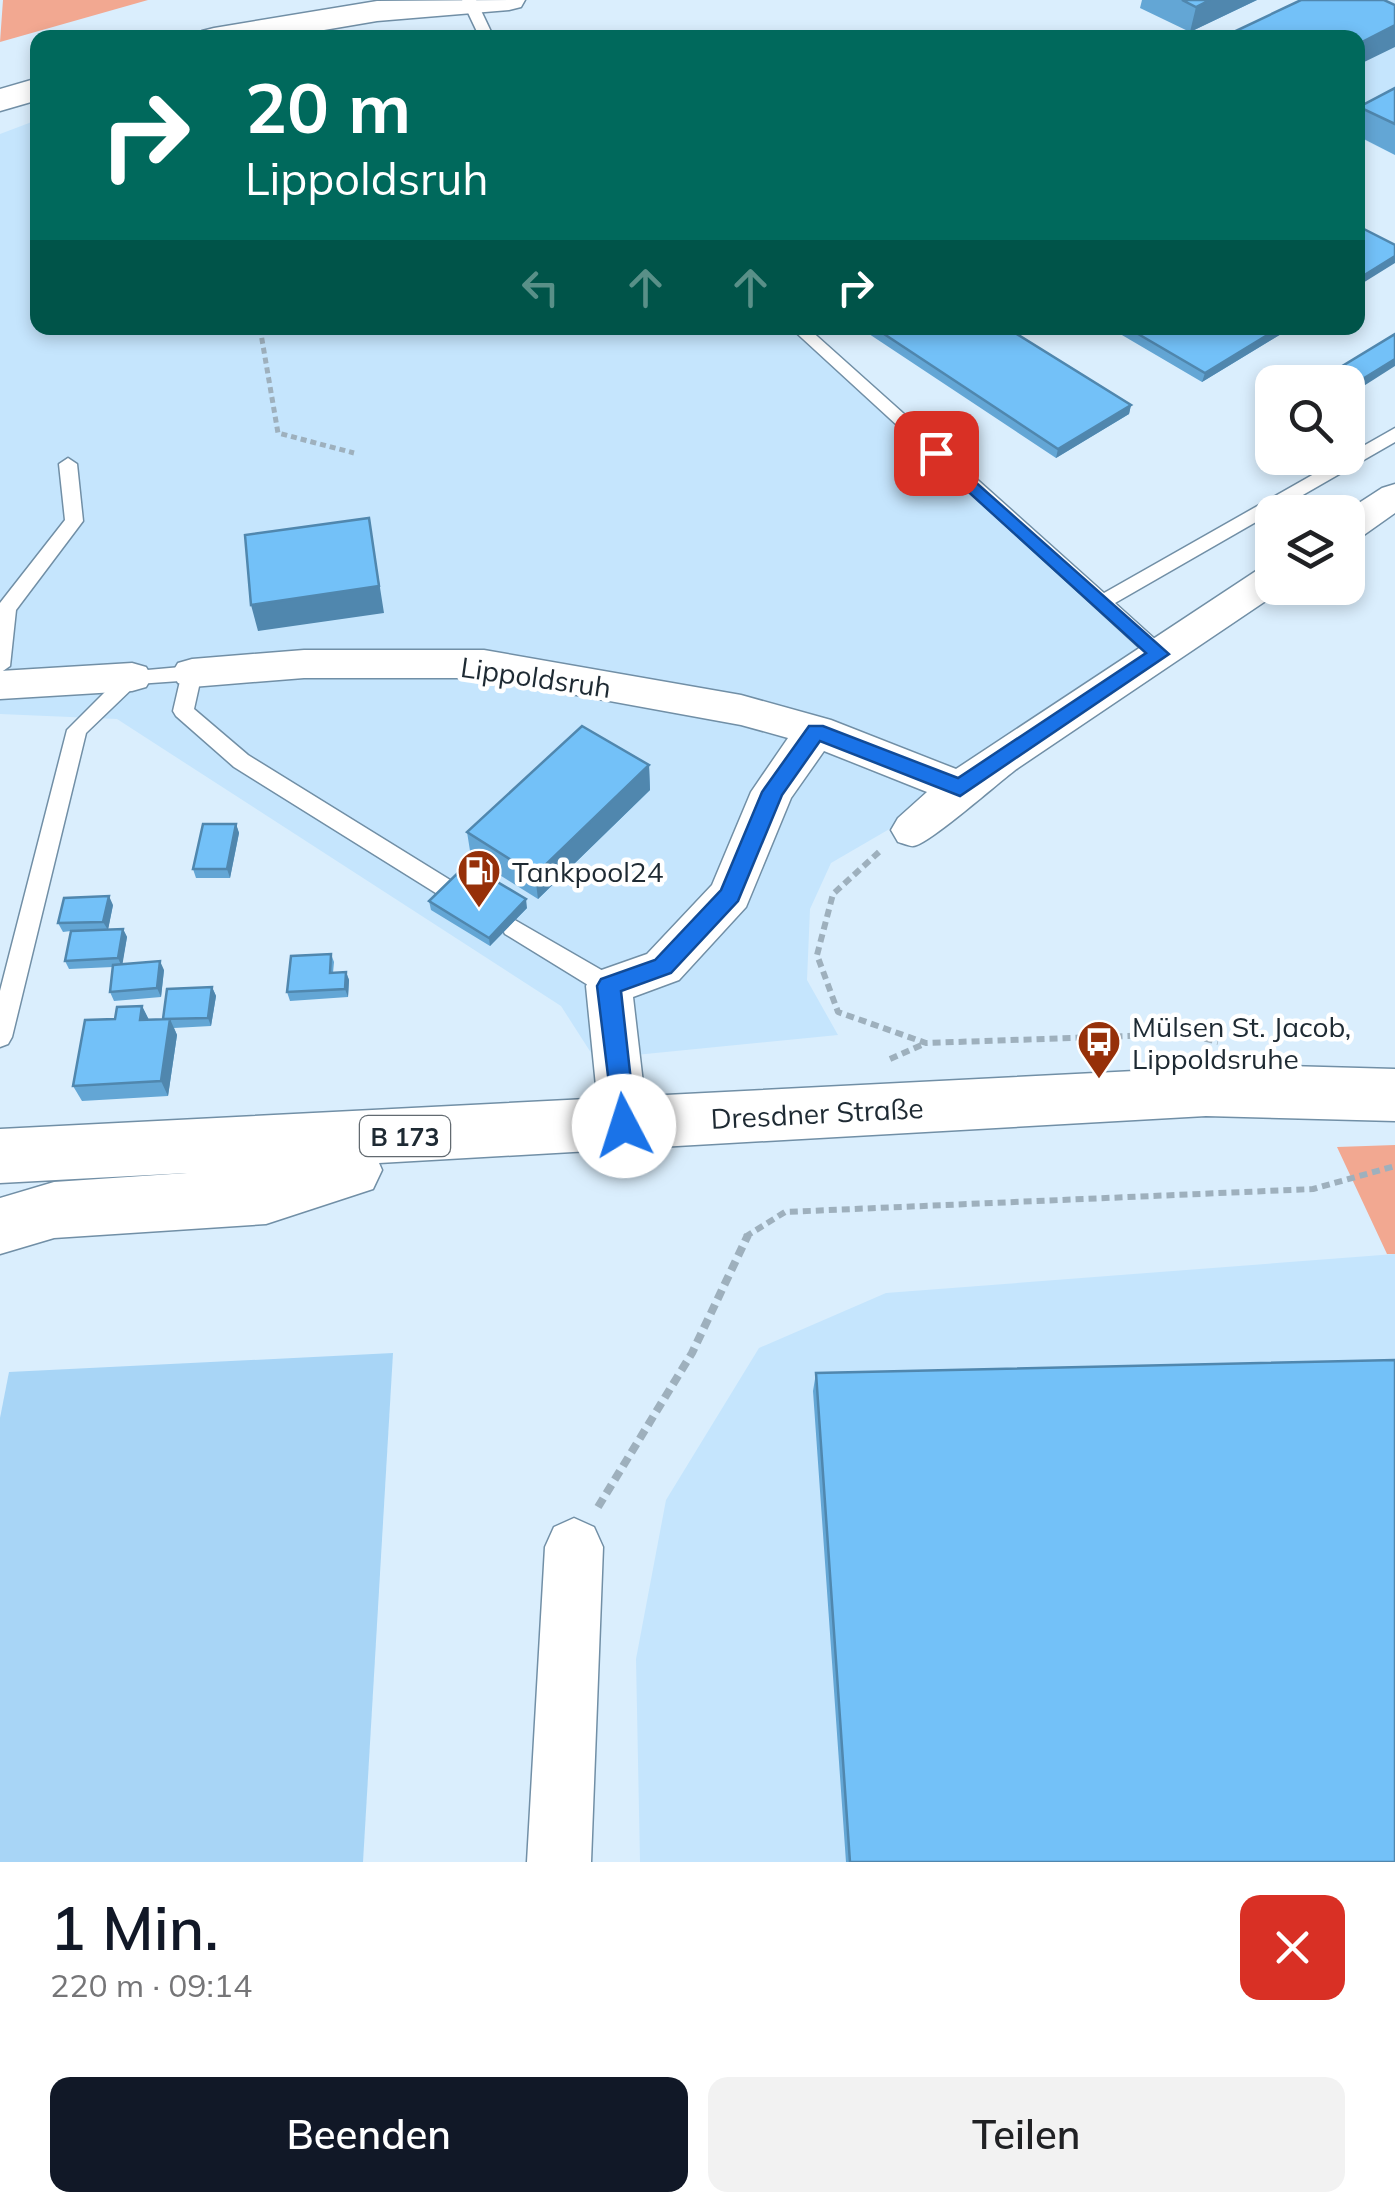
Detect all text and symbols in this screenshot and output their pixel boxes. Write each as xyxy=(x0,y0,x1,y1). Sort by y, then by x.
text: 20 m xyxy=(245,63,411,151)
icon: right xyxy=(80,70,210,200)
text: Lippoldsruh xyxy=(245,150,489,206)
icon: left xyxy=(513,260,568,315)
icon: ahead xyxy=(618,260,673,315)
icon: ahead xyxy=(723,260,778,315)
icon: right xyxy=(828,260,883,315)
map controls xyxy=(1255,365,1365,605)
button: search xyxy=(1255,365,1365,475)
pin xyxy=(894,411,979,496)
icon: arrive xyxy=(909,426,964,481)
button: layers xyxy=(1255,495,1365,605)
street label: Lippoldsruh xyxy=(459,649,613,705)
fuel station icon: Tankpool24 xyxy=(456,848,502,909)
place label: Tankpool24 xyxy=(512,854,664,889)
place label: Mülsen St. Jacob, Lippoldsruhe xyxy=(1132,1009,1351,1076)
bus stop icon: Mülsen St. Jacob, Lippoldsruhe xyxy=(1076,1019,1122,1080)
position arrow xyxy=(572,1074,676,1178)
street label: Dresdner Straße xyxy=(710,1090,924,1136)
road number: B 173 xyxy=(360,1116,450,1156)
text: 1 Min. xyxy=(50,1890,219,1965)
button: close xyxy=(1240,1895,1345,2000)
text: 220 m · 09:14 xyxy=(50,1965,252,2005)
button: Beenden xyxy=(50,2077,688,2192)
button: Teilen xyxy=(708,2077,1345,2192)

